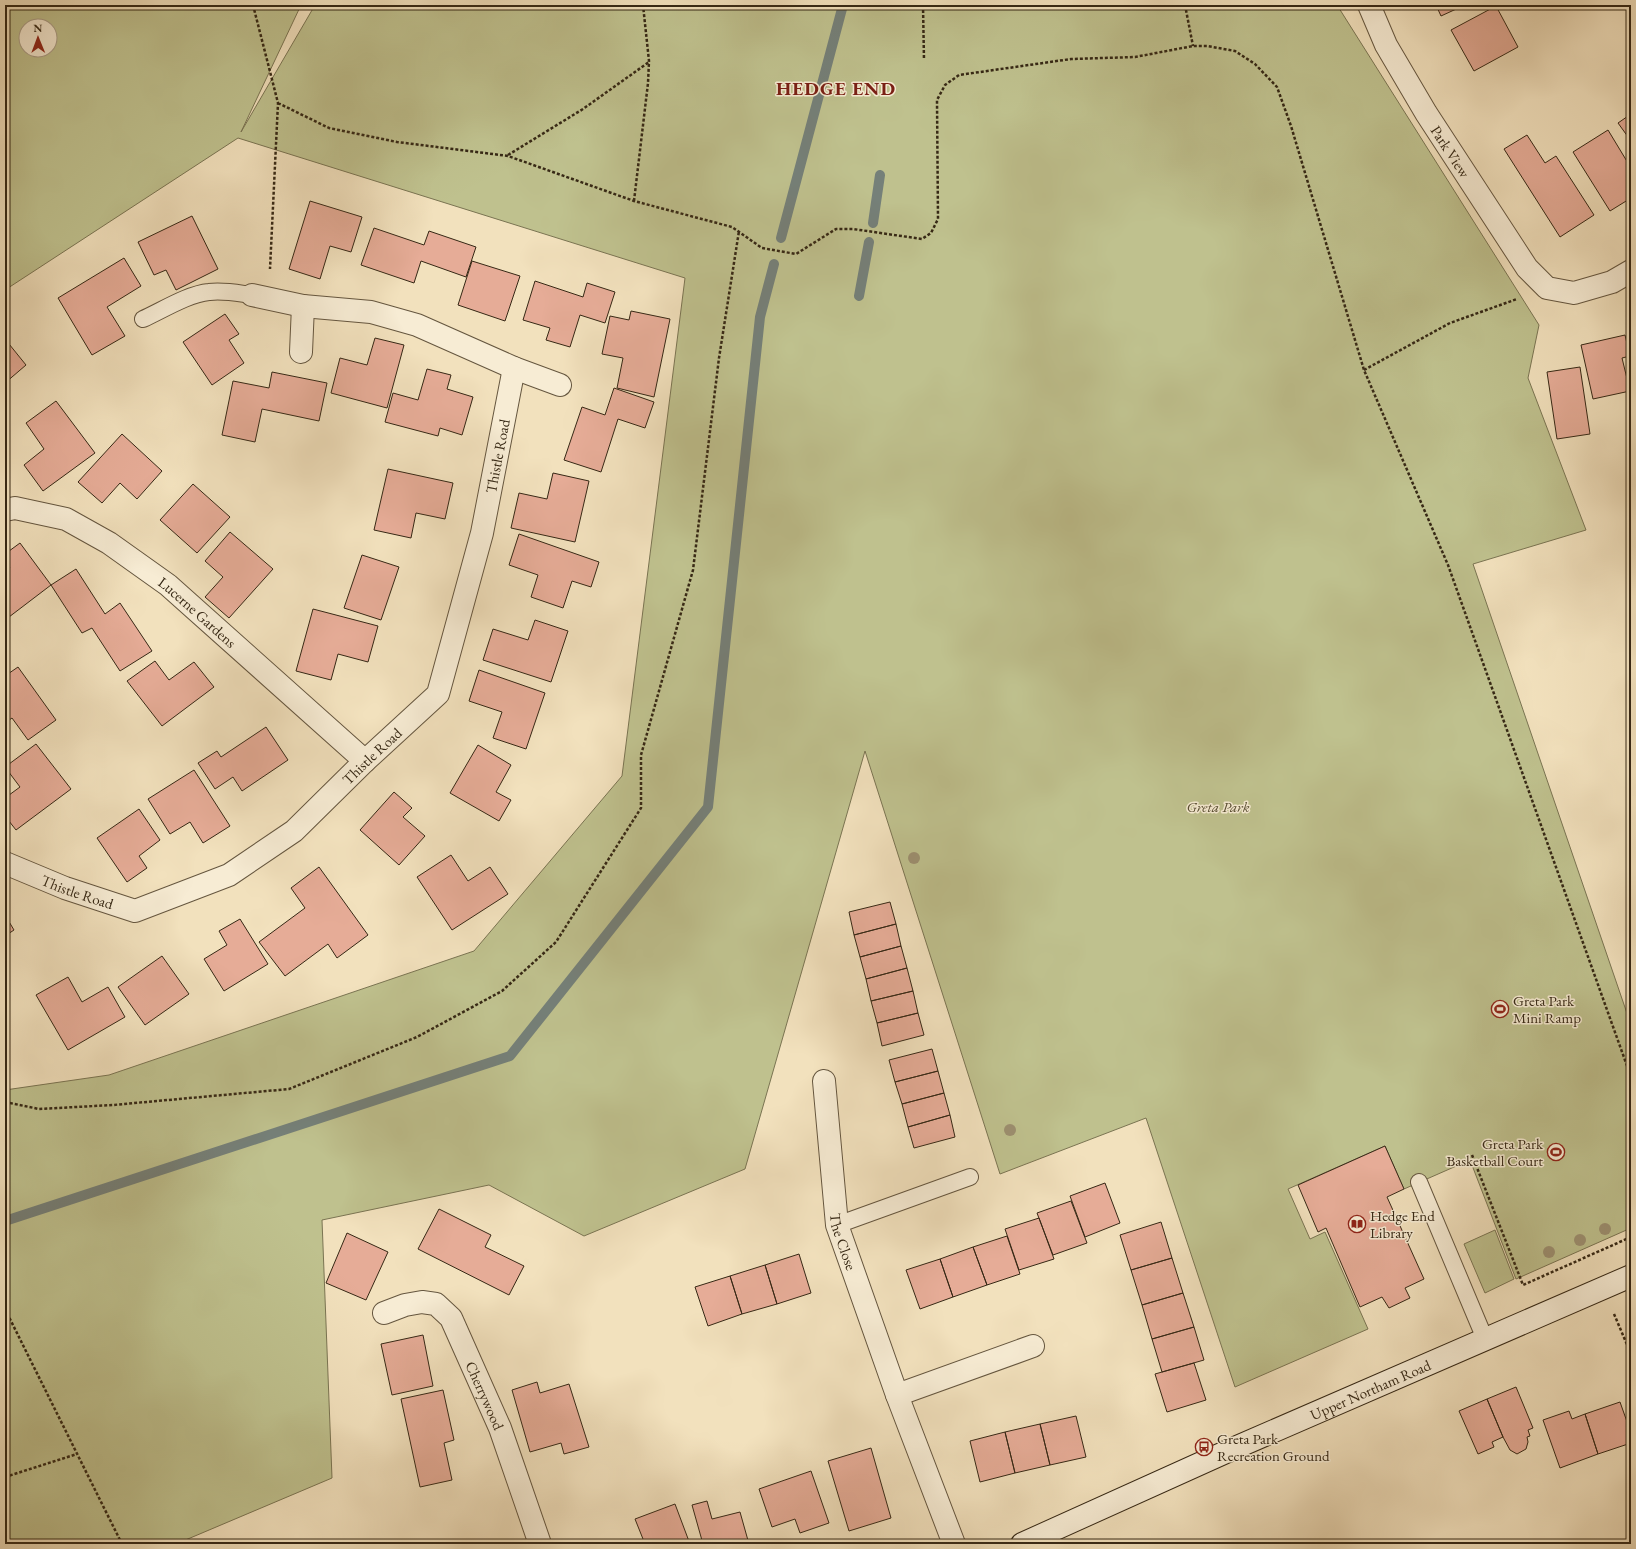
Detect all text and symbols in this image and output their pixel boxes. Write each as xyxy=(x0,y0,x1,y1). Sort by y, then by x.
north arrow xyxy=(18,18,58,58)
text: N xyxy=(33,21,42,35)
district label: HEDGE END xyxy=(776,76,896,101)
street label: Park View xyxy=(1427,122,1475,181)
street label: Thistle Road xyxy=(480,417,513,495)
street label: Lucerne Gardens xyxy=(155,572,241,652)
street label: Thistle Road xyxy=(338,723,406,788)
park label: Greta Park xyxy=(1186,797,1250,816)
street label: Thistle Road xyxy=(39,870,116,913)
place label: Greta Park Mini Ramp xyxy=(1513,991,1581,1027)
sports icon: Greta Park Mini Ramp xyxy=(1490,999,1510,1019)
place label: Greta Park Basketball Court xyxy=(1446,1134,1544,1170)
sports icon: Greta Park Basketball Court xyxy=(1546,1142,1566,1162)
place label: Hedge End Library xyxy=(1370,1206,1435,1242)
street label: The Close xyxy=(826,1212,862,1273)
library icon: Hedge End Library xyxy=(1347,1214,1367,1234)
street label: Upper Northam Road xyxy=(1307,1355,1434,1424)
street label: Cherrywood xyxy=(462,1358,509,1433)
place label: Greta Park Recreation Ground xyxy=(1217,1429,1330,1465)
bus stop icon: Greta Park Recreation Ground xyxy=(1194,1437,1214,1457)

